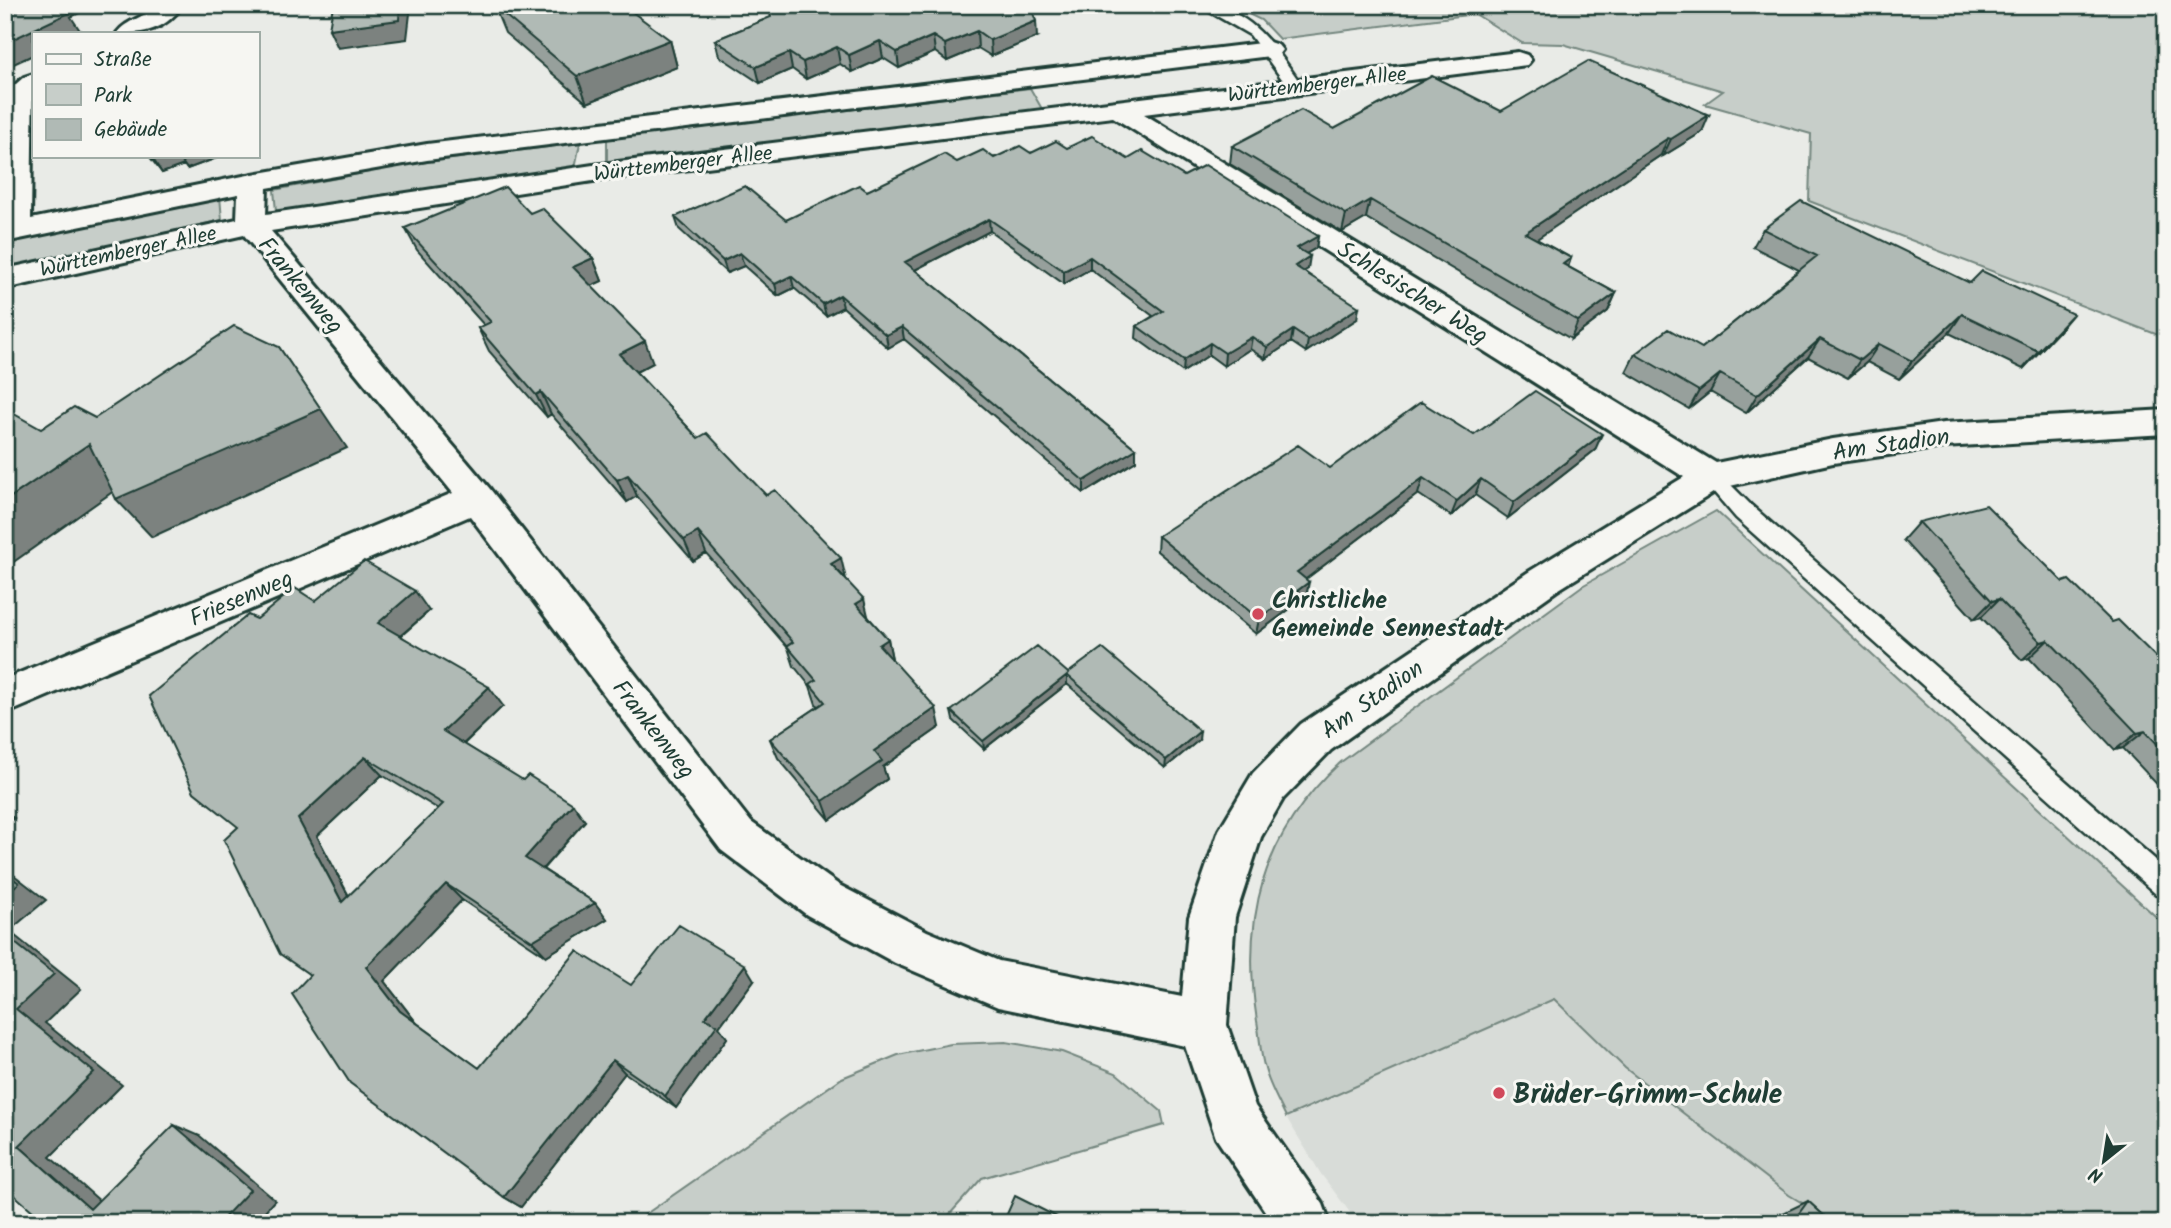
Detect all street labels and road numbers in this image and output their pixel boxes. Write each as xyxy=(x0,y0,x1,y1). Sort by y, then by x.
street label: Württemberger Allee xyxy=(1226,58,1409,113)
street label: Württemberger Allee xyxy=(592,137,775,192)
street label: Württemberger Allee xyxy=(37,217,220,287)
street label: Frankenweg xyxy=(247,228,353,344)
street label: Schlesischer Weg xyxy=(1329,231,1495,355)
street label: Am Stadion xyxy=(1830,418,1952,473)
street label: Friesenweg xyxy=(184,560,299,639)
street label: Am Stadion xyxy=(1313,650,1432,750)
street label: Frankenweg xyxy=(601,672,704,788)

